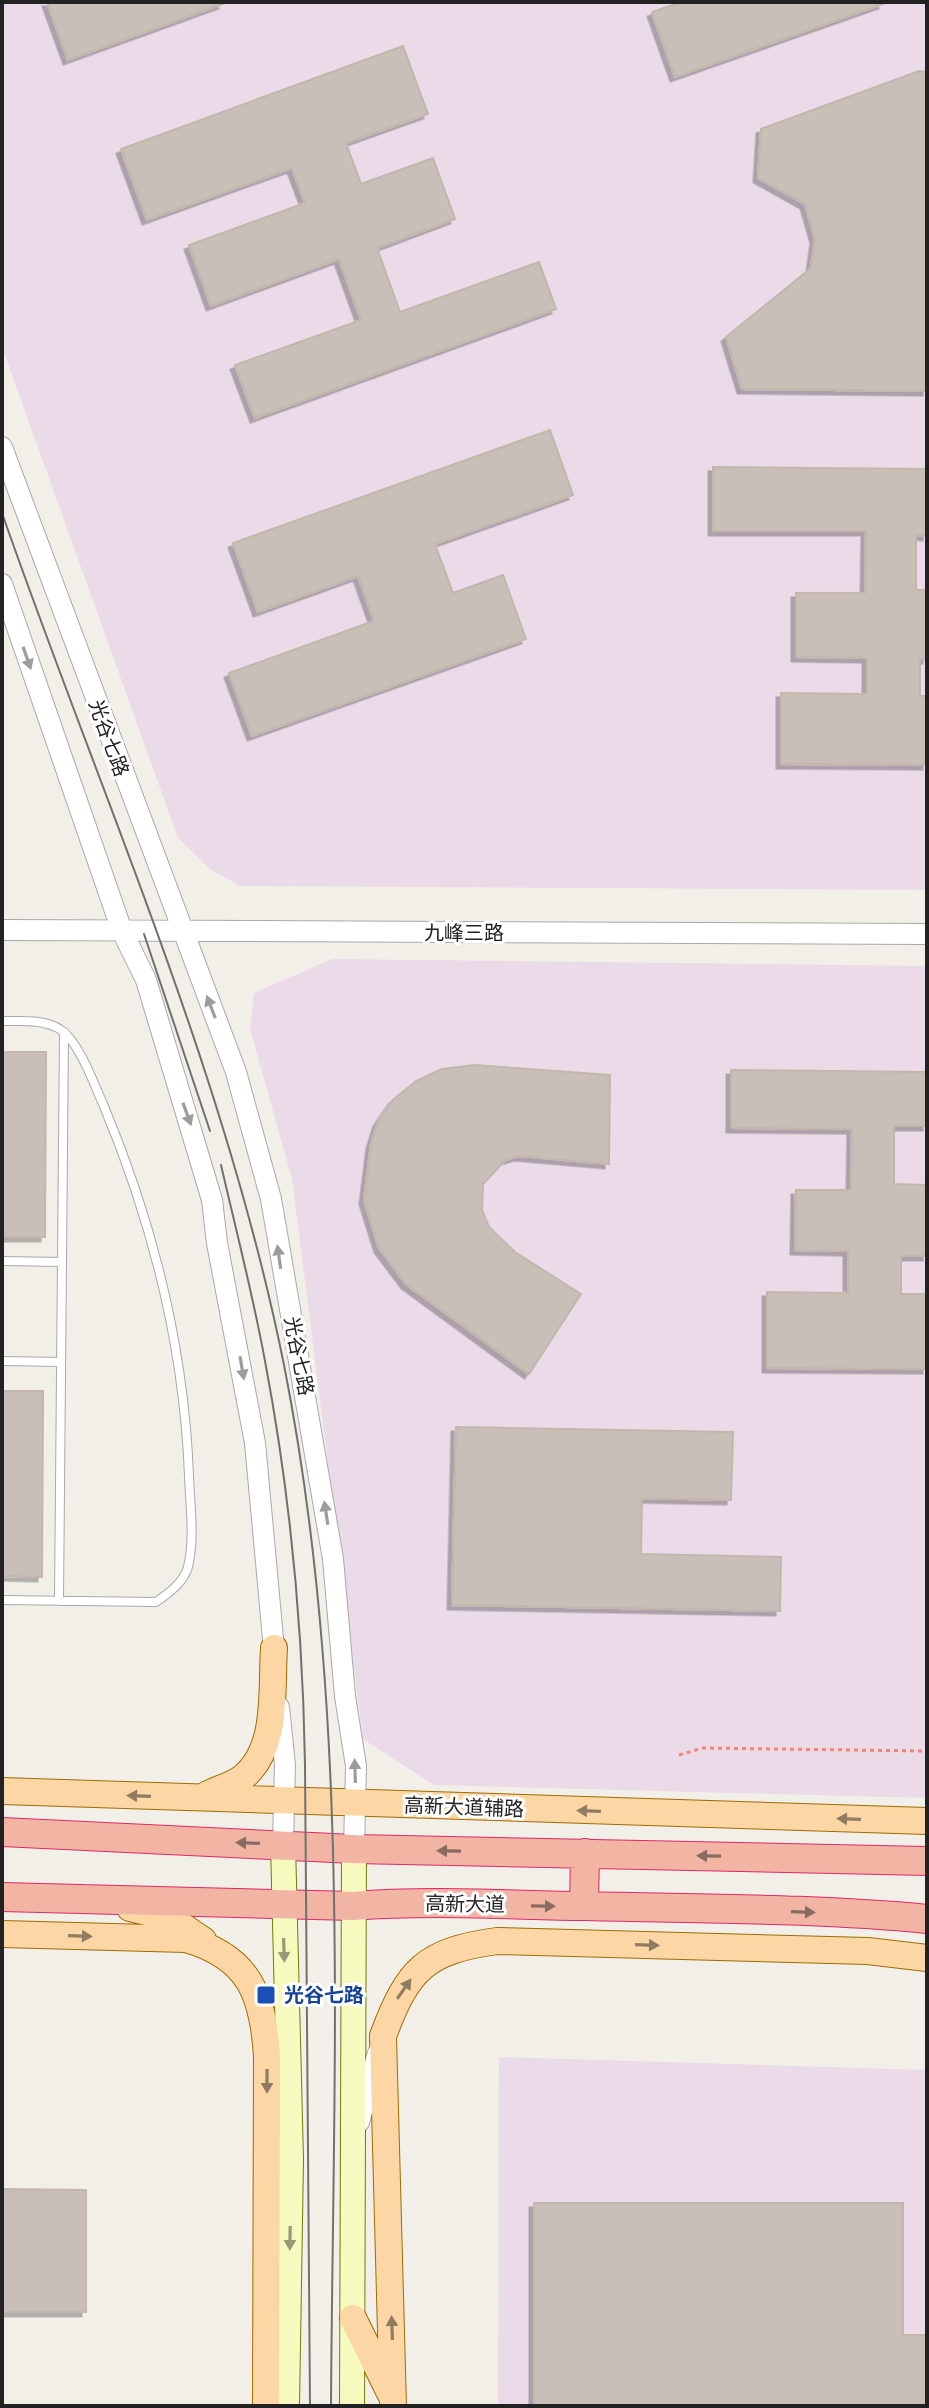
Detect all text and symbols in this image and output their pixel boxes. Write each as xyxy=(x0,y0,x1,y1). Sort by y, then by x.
one-way arrow xyxy=(22,646,34,670)
street label: 光谷七路 xyxy=(84,696,134,780)
street label: 九峰三路 xyxy=(424,921,504,945)
one-way arrow xyxy=(204,995,217,1019)
one-way arrow xyxy=(181,1102,194,1126)
one-way arrow xyxy=(272,1244,285,1269)
street label: 光谷七路 xyxy=(280,1314,318,1398)
one-way arrow xyxy=(236,1355,248,1380)
one-way arrow xyxy=(319,1500,332,1525)
one-way arrow xyxy=(349,1758,362,1783)
one-way arrow xyxy=(126,1789,151,1802)
street label: 高新大道辅路 xyxy=(404,1793,524,1821)
one-way arrow xyxy=(576,1805,601,1818)
one-way arrow xyxy=(836,1813,861,1826)
one-way arrow xyxy=(235,1837,260,1850)
one-way arrow xyxy=(436,1844,461,1857)
one-way arrow xyxy=(696,1850,721,1862)
street label: 高新大道 xyxy=(425,1891,505,1917)
one-way arrow xyxy=(531,1899,556,1912)
one-way arrow xyxy=(791,1906,816,1919)
one-way arrow xyxy=(68,1930,93,1943)
one-way arrow xyxy=(278,1938,291,1963)
one-way arrow xyxy=(635,1938,660,1951)
one-way arrow xyxy=(396,1978,412,2000)
place label: 光谷七路 xyxy=(284,1983,364,2007)
marker: 光谷七路 xyxy=(255,1984,277,2006)
one-way arrow xyxy=(261,2069,273,2094)
one-way arrow xyxy=(283,2226,296,2251)
one-way arrow xyxy=(385,2315,398,2340)

